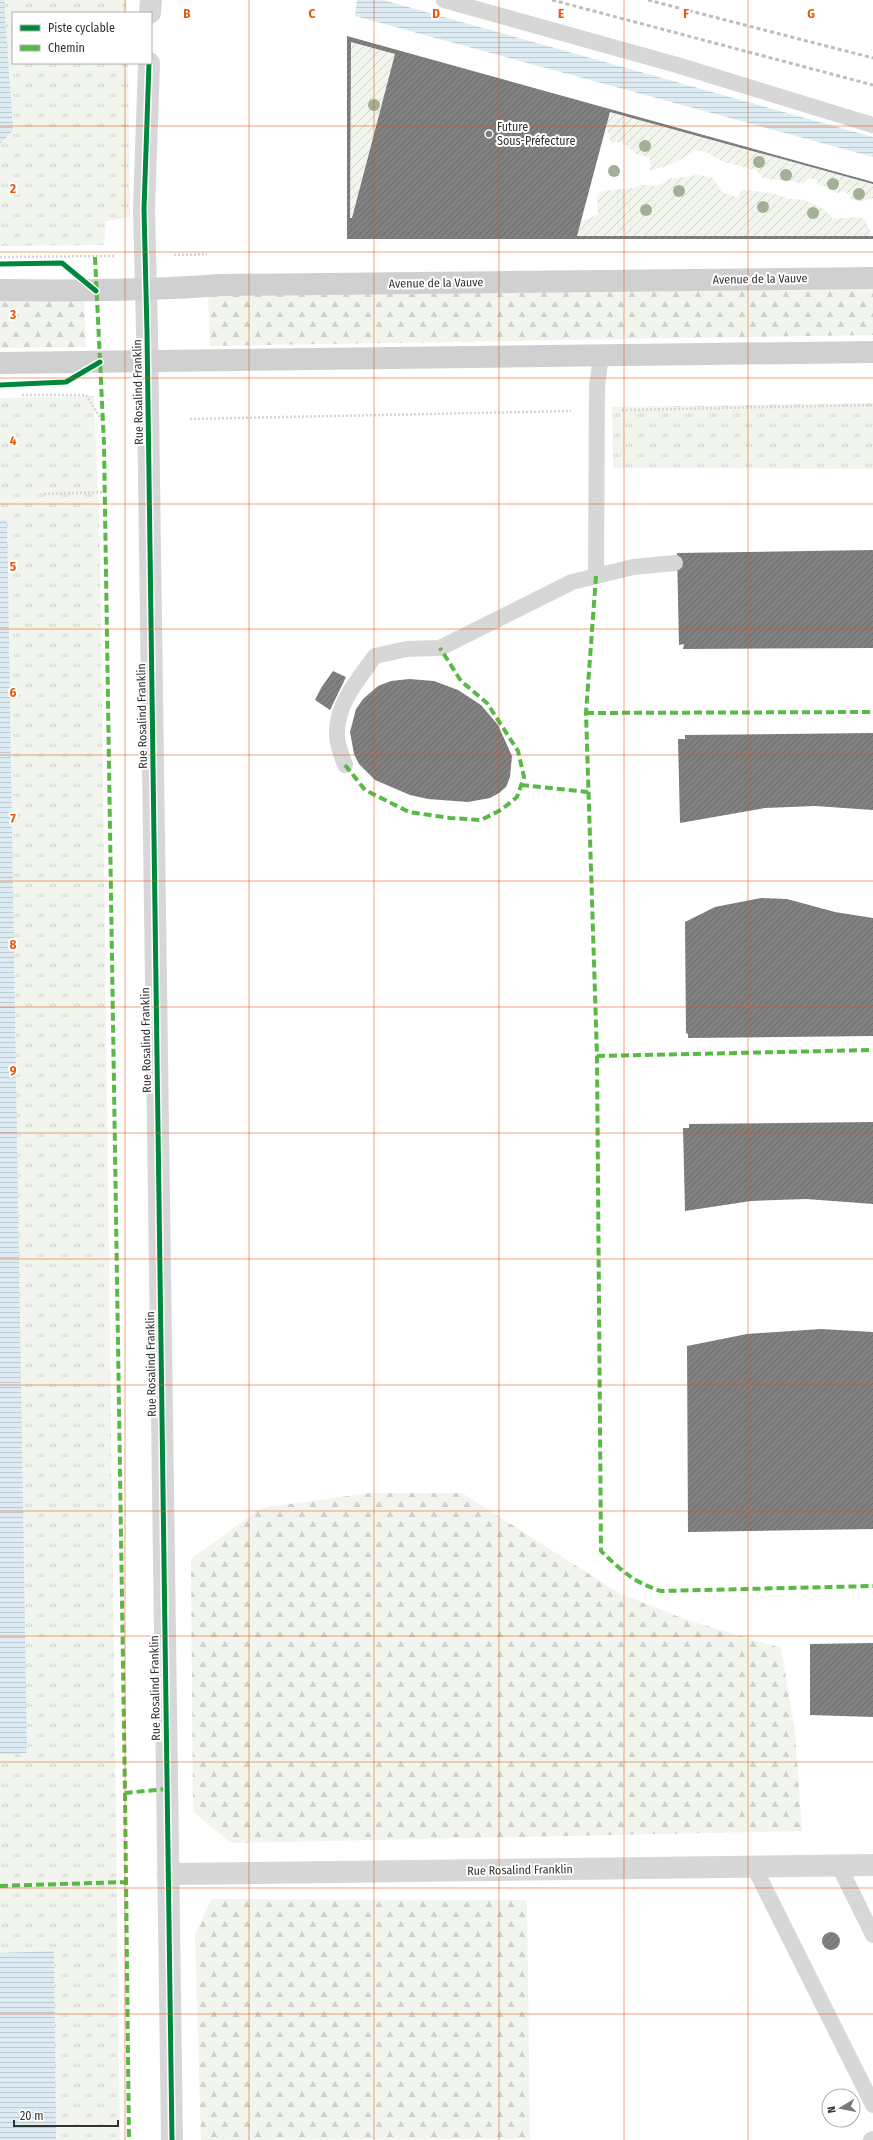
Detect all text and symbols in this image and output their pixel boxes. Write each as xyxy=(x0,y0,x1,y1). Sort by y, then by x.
text: B xyxy=(183,6,191,21)
text: C xyxy=(309,6,316,21)
text: D xyxy=(432,6,440,21)
text: E xyxy=(558,6,564,21)
text: F xyxy=(683,6,689,21)
text: G xyxy=(807,6,815,21)
legend xyxy=(12,12,152,64)
text: Piste cyclable xyxy=(48,21,115,35)
text: Chemin xyxy=(48,41,85,55)
place label: Future Sous-Préfecture xyxy=(497,120,575,148)
marker: Future Sous-Préfecture xyxy=(484,129,494,139)
text: 2 xyxy=(9,181,16,196)
street label: Avenue de la Vauve xyxy=(712,271,808,287)
street label: Avenue de la Vauve xyxy=(388,275,484,291)
text: 3 xyxy=(9,307,16,322)
street label: Rue Rosalind Franklin xyxy=(130,339,146,445)
text: 4 xyxy=(10,433,17,448)
text: 5 xyxy=(10,559,16,574)
street label: Rue Rosalind Franklin xyxy=(134,663,150,769)
text: 6 xyxy=(10,685,17,700)
text: 7 xyxy=(10,811,16,826)
text: 8 xyxy=(10,937,17,952)
street label: Rue Rosalind Franklin xyxy=(138,987,154,1093)
text: 9 xyxy=(10,1063,17,1078)
street label: Rue Rosalind Franklin xyxy=(143,1311,159,1417)
street label: Rue Rosalind Franklin xyxy=(147,1635,163,1741)
street label: Rue Rosalind Franklin xyxy=(467,1862,573,1878)
north arrow xyxy=(821,2088,861,2128)
scale bar xyxy=(14,2102,118,2128)
text: N xyxy=(825,2105,839,2114)
text: 20 m xyxy=(20,2109,44,2123)

